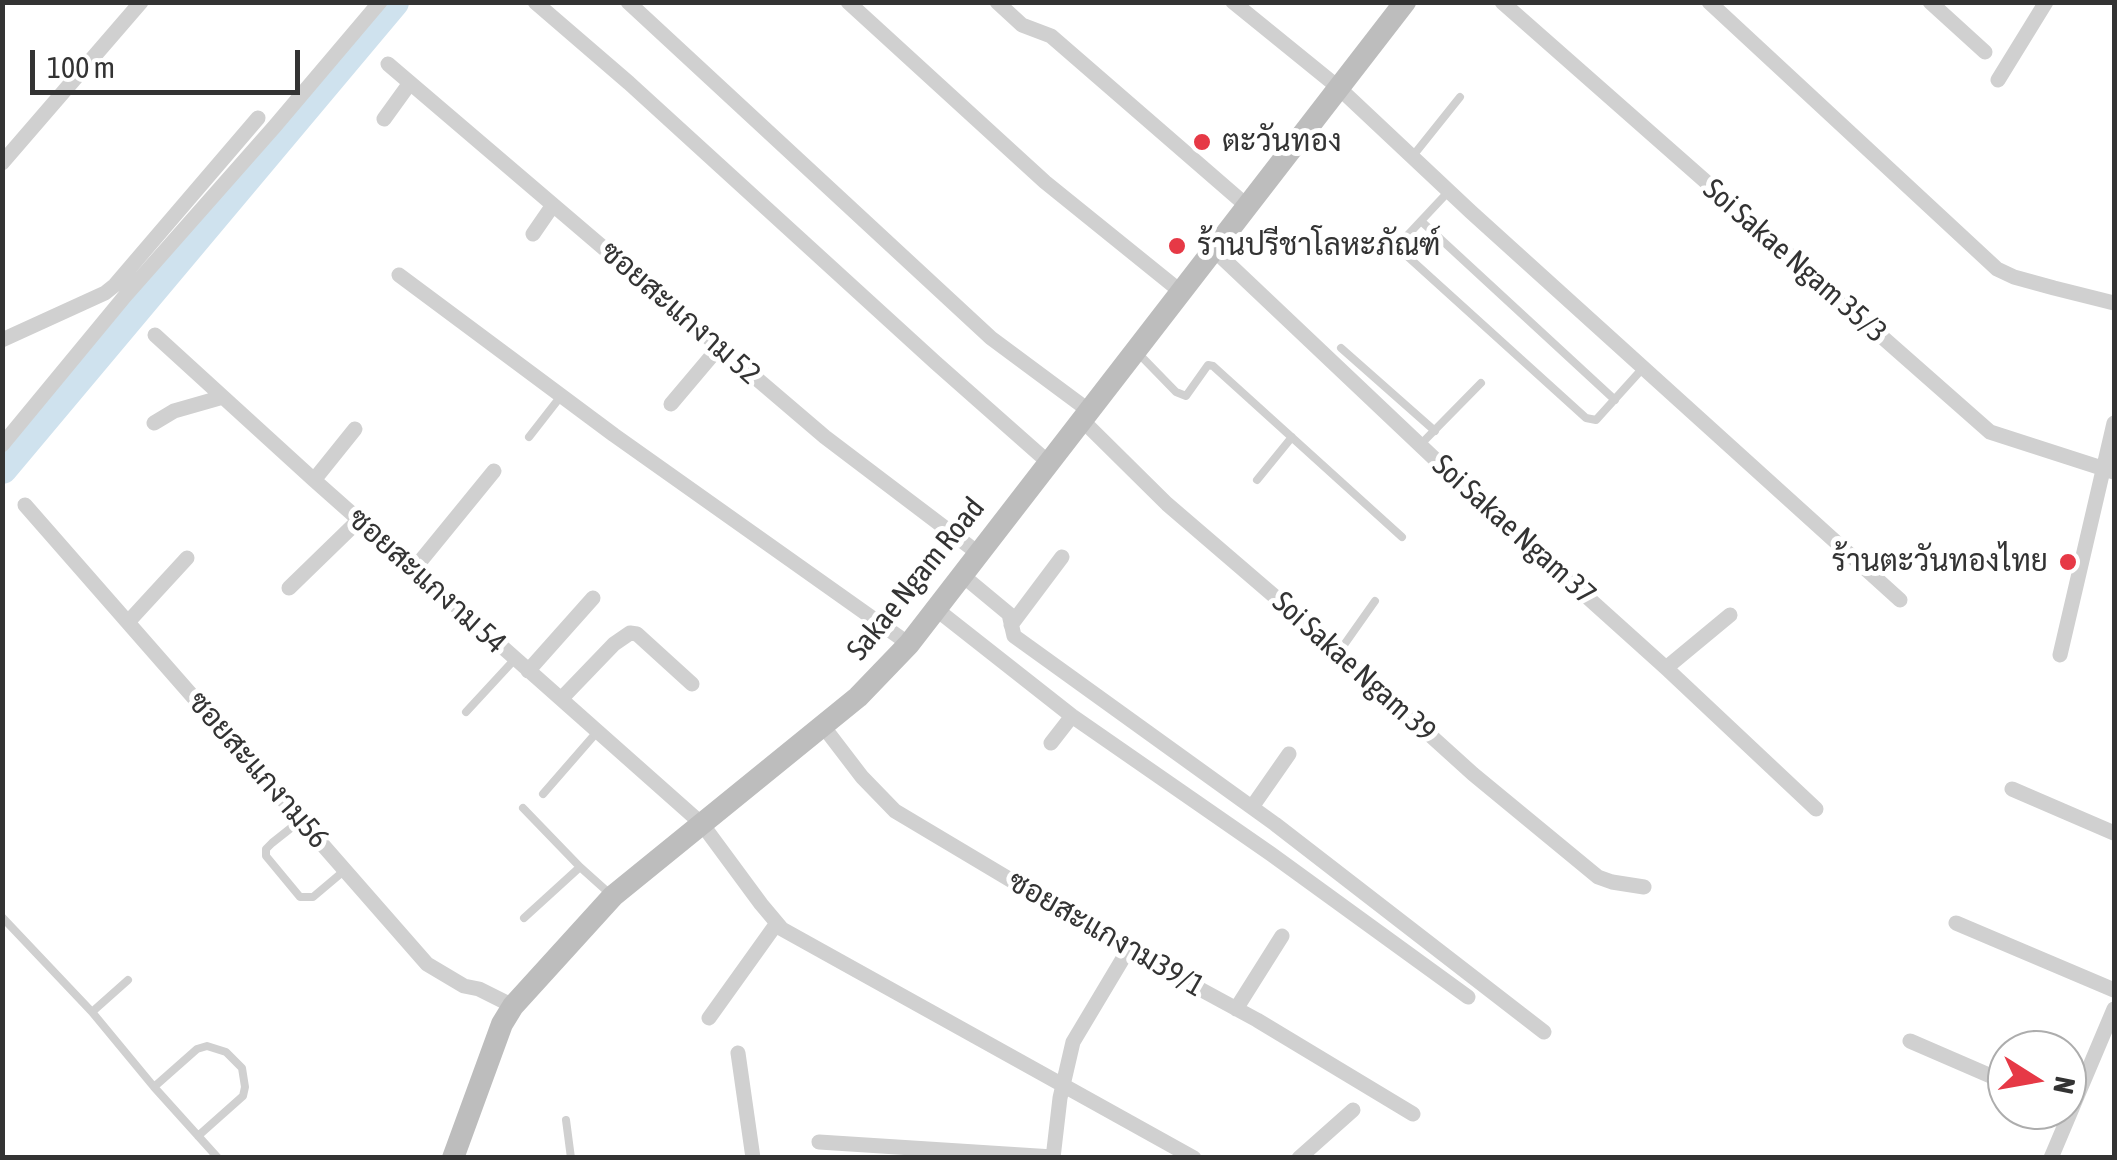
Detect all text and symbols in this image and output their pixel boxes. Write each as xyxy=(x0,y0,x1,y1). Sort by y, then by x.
scale bar xyxy=(35,30,305,92)
text: 100 m xyxy=(47,50,115,84)
place label: ตะวันทอง xyxy=(1222,124,1342,160)
marker: ตะวันทอง xyxy=(1191,131,1213,153)
street label: Soi Sakae Ngam 35/3 xyxy=(1696,172,1894,350)
place label: ร้านปรีชาโลหะภัณฑ์ xyxy=(1197,228,1441,264)
street label: ซอยสะแกงาม 52 xyxy=(593,234,767,392)
marker: ร้านปรีชาโลหะภัณฑ์ xyxy=(1166,235,1188,257)
street label: Soi Sakae Ngam 37 xyxy=(1425,447,1603,613)
street label: Sakae Ngam Road xyxy=(840,491,992,667)
street label: ซอยสะแกงาม 54 xyxy=(341,501,513,661)
place label: ร้านตะวันทองไทย xyxy=(1832,544,2048,580)
marker: ร้านตะวันทองไทย xyxy=(2057,551,2079,573)
street label: Soi Sakae Ngam 39 xyxy=(1265,584,1443,750)
street label: ซอยสะแกงาม56 xyxy=(180,684,336,856)
street label: ซอยสะแกงาม39/1 xyxy=(1002,863,1210,1005)
north arrow xyxy=(1987,1030,2087,1130)
text: N xyxy=(2047,1074,2082,1097)

